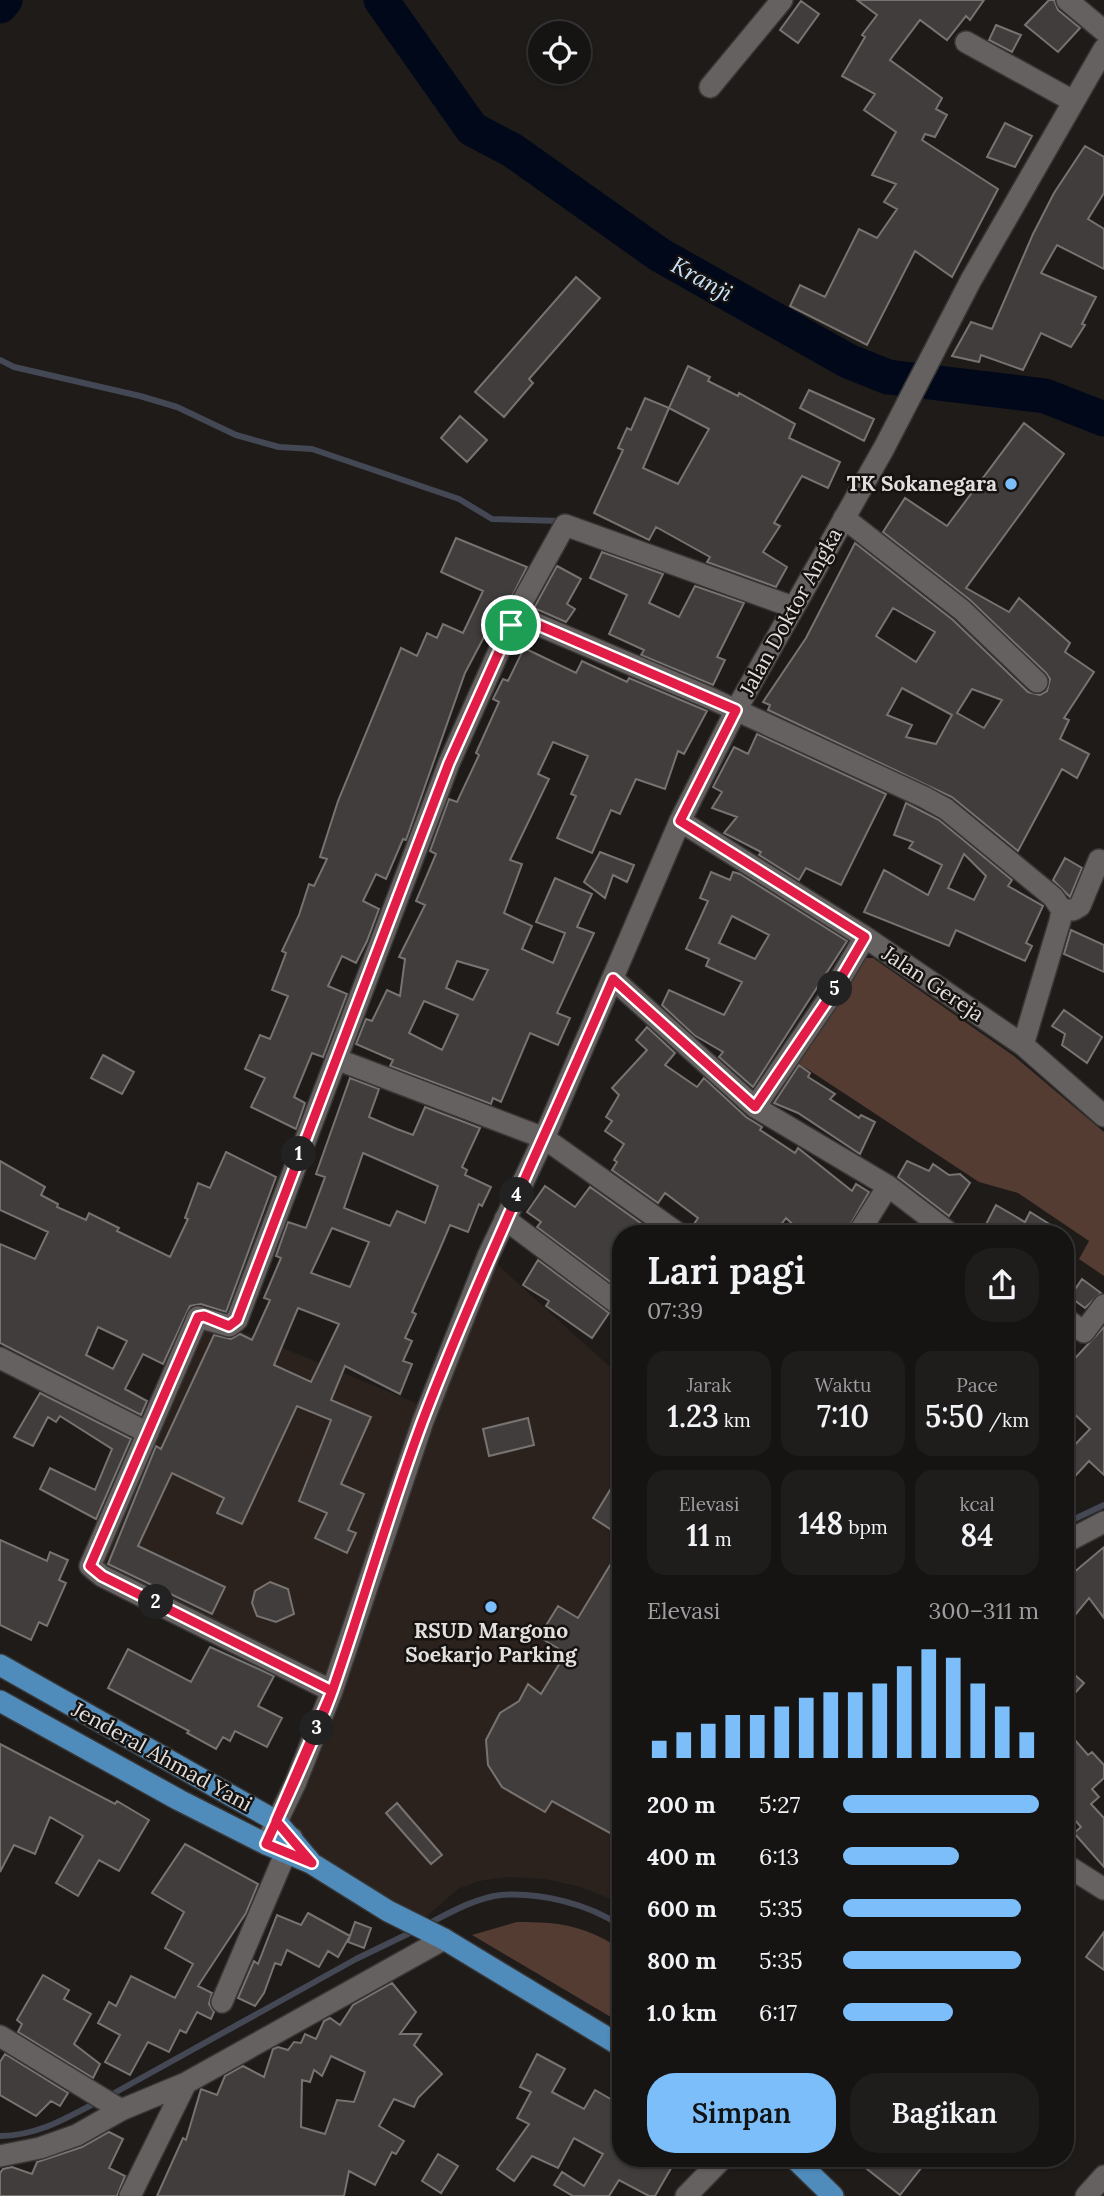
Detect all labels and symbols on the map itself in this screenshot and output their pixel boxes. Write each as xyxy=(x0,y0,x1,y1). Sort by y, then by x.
water label: Kranji xyxy=(666,250,739,308)
place label: TK Sokanegara xyxy=(847,470,997,497)
marker: TK Sokanegara xyxy=(1003,476,1019,492)
street label: Jalan Doktor Angka xyxy=(733,523,848,701)
pin xyxy=(481,595,541,655)
street label: Jalan Gereja xyxy=(876,939,990,1028)
pin: 5 xyxy=(818,972,852,1006)
pin: 1 xyxy=(282,1136,316,1172)
pin: 4 xyxy=(500,1178,534,1212)
pin: 2 xyxy=(138,1584,174,1620)
marker: RSUD Margono Soekarjo Parking xyxy=(483,1599,499,1615)
place label: RSUD Margono Soekarjo Parking xyxy=(405,1617,578,1668)
street label: Jenderal Ahmad Yani xyxy=(67,1695,257,1817)
pin: 3 xyxy=(300,1710,334,1746)

